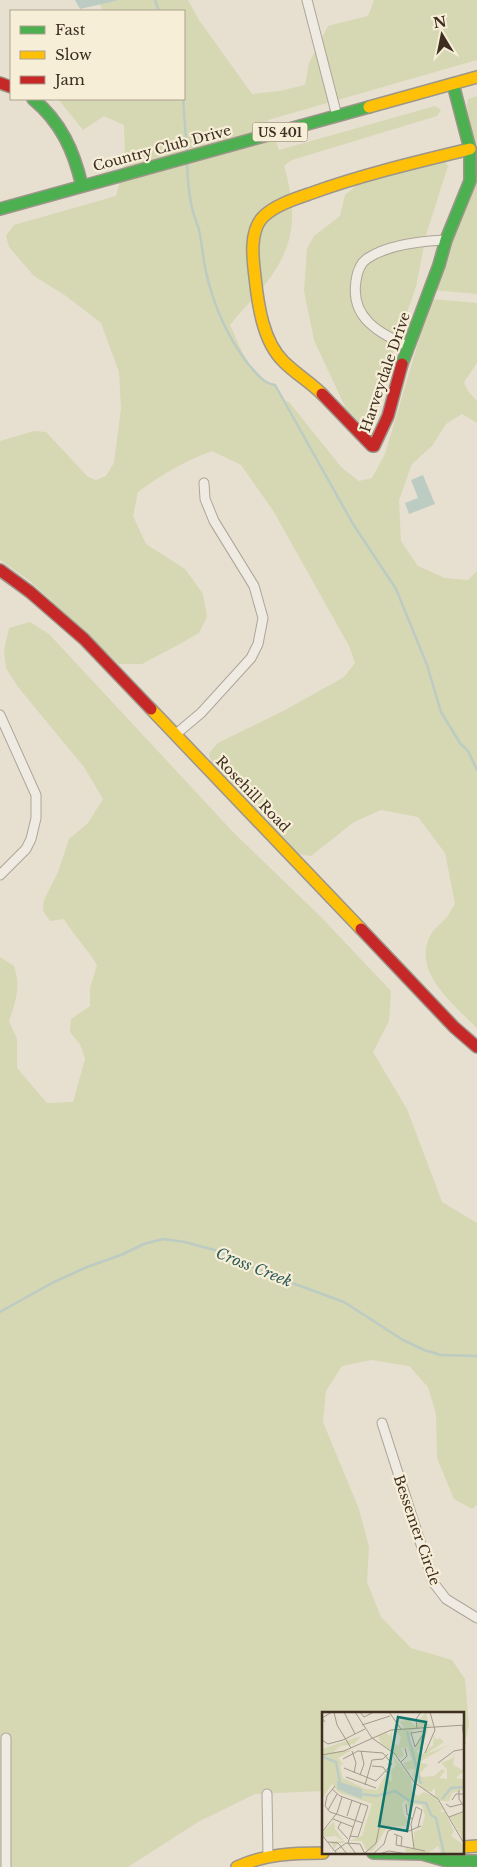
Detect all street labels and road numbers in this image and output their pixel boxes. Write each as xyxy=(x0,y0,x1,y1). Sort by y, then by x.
street label: Country Club Drive xyxy=(91,121,233,175)
road number: US 401 xyxy=(252,122,308,142)
street label: Harveydale Drive xyxy=(356,310,414,434)
street label: Rosehill Road xyxy=(212,752,294,836)
street label: Bessemer Circle xyxy=(390,1472,444,1588)

